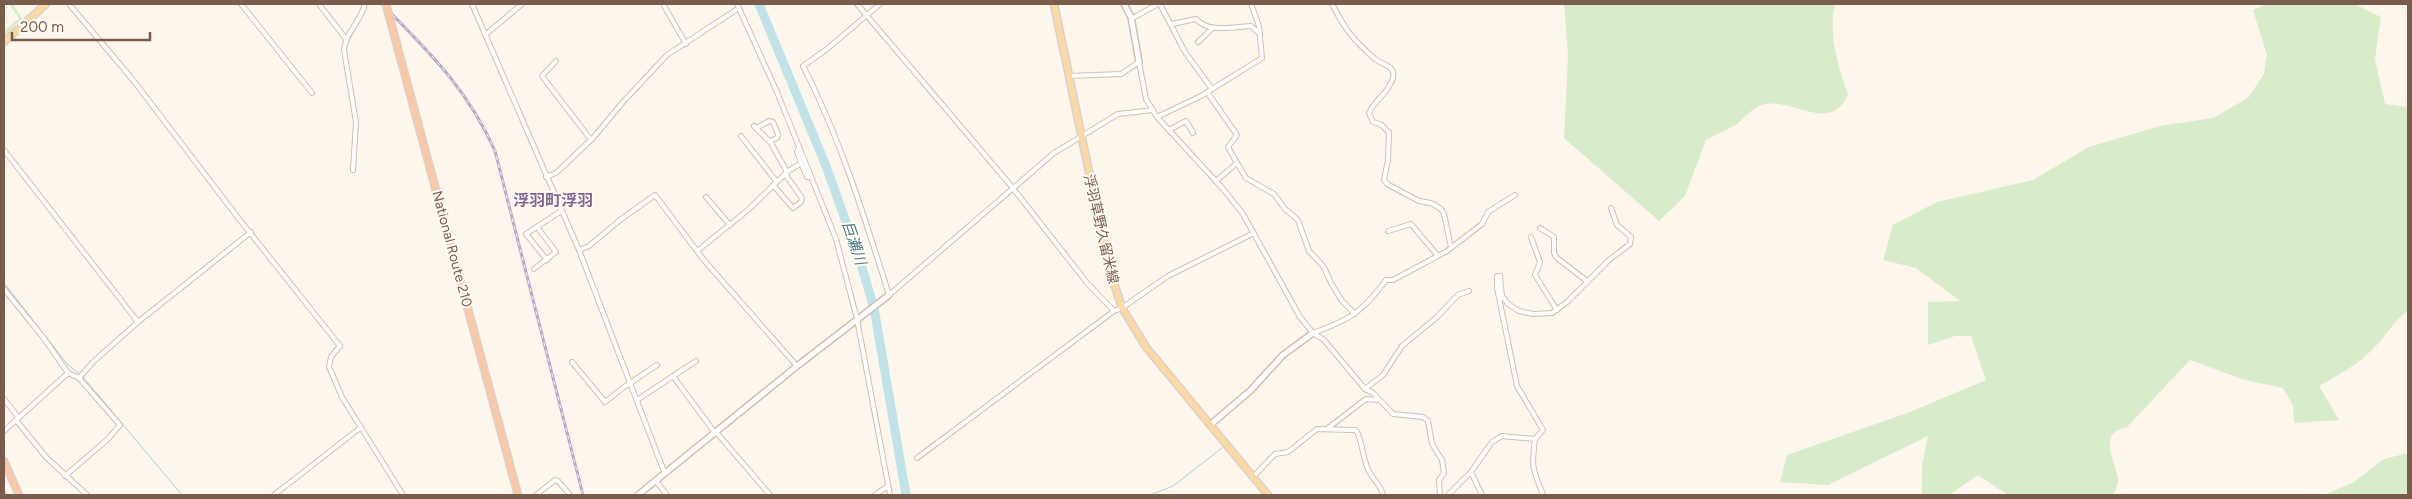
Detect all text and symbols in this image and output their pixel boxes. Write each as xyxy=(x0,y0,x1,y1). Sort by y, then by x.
scale bar xyxy=(12,10,150,42)
text: 200 m xyxy=(20,18,64,36)
street label: 浮羽草野久留米線 xyxy=(1080,173,1122,285)
street label: National Route 210 xyxy=(428,189,476,309)
district label: 浮羽町浮羽 xyxy=(513,191,593,210)
water label: 巨瀬川 xyxy=(838,219,870,269)

